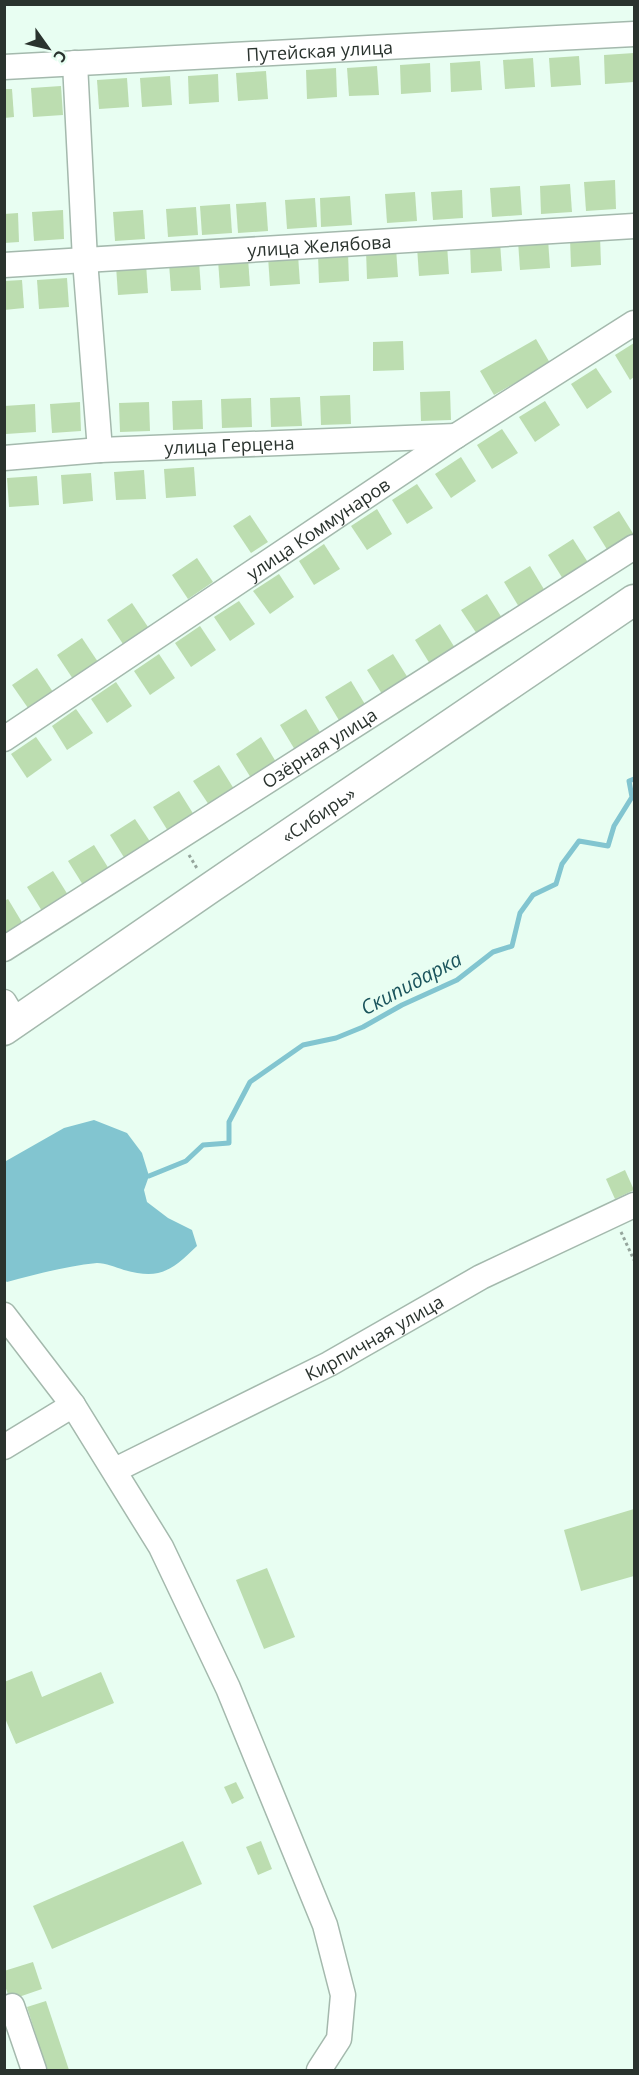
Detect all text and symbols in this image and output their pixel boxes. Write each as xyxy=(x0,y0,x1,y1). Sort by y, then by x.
north arrow xyxy=(18,18,78,78)
street label: Путейская улица xyxy=(246,35,394,66)
text: С xyxy=(48,46,72,67)
street label: улица Желябова xyxy=(247,229,392,262)
street label: улица Герцена xyxy=(164,430,295,459)
street label: улица Коммунаров xyxy=(242,472,394,585)
street label: Озёрная улица xyxy=(257,702,381,793)
street label: «Сибирь» xyxy=(277,781,360,848)
water label: Скипидарка xyxy=(356,945,466,1021)
street label: Кирпичная улица xyxy=(301,1289,448,1386)

